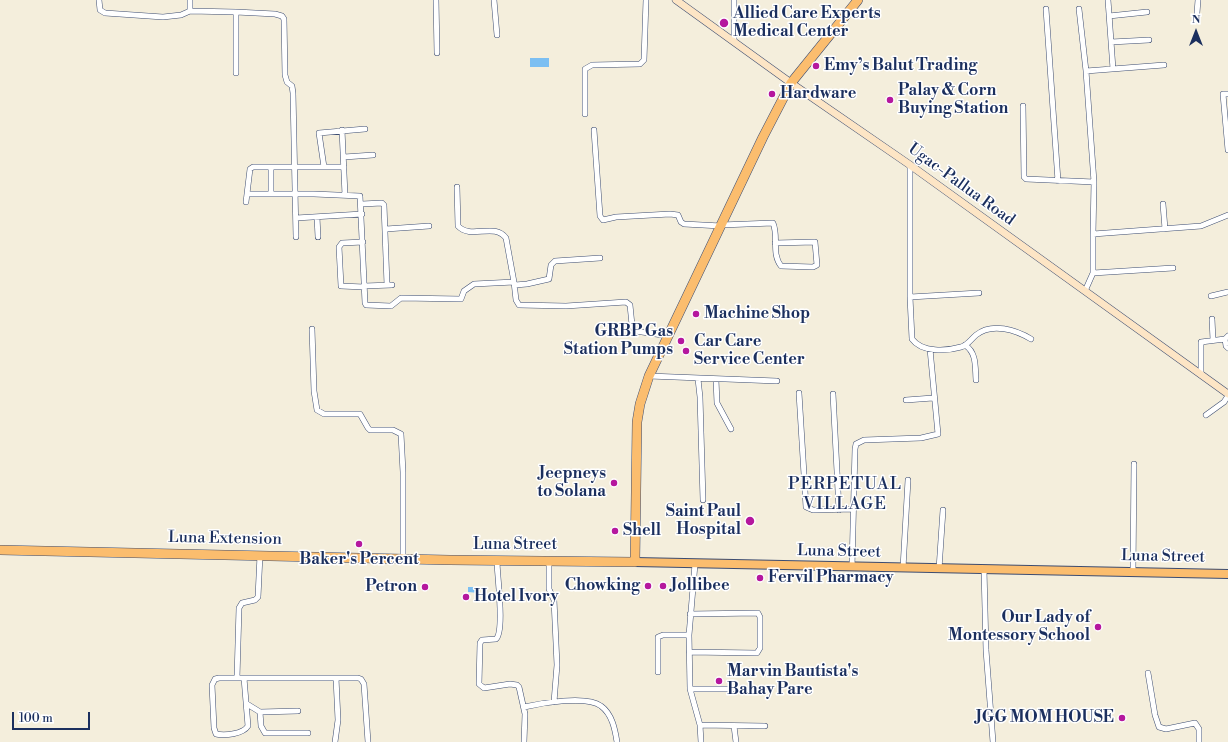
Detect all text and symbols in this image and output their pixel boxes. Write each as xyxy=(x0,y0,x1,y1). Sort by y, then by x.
place label: Allied Care Experts Medical Center xyxy=(733,4,881,42)
north arrow xyxy=(1176,12,1216,52)
text: N xyxy=(1192,13,1200,27)
marker: Allied Care Experts Medical Center xyxy=(718,17,730,29)
place label: Emy’s Balut Trading xyxy=(824,56,977,76)
marker: Emy’s Balut Trading xyxy=(811,61,821,71)
place label: Palay & Corn Buying Station xyxy=(898,81,1008,119)
place label: Hardware xyxy=(780,84,856,104)
marker: Hardware xyxy=(767,89,777,99)
marker: Palay & Corn Buying Station xyxy=(885,95,895,105)
street label: Ugac-Pallua Road xyxy=(904,140,1018,230)
place label: Machine Shop xyxy=(704,304,810,324)
marker: Machine Shop xyxy=(691,309,701,319)
place label: GRBP Gas Station Pumps xyxy=(564,322,673,360)
place label: Car Care Service Center xyxy=(694,332,805,370)
marker: GRBP Gas Station Pumps xyxy=(676,336,686,346)
marker: Car Care Service Center xyxy=(681,346,691,356)
place label: Jeepneys to Solana xyxy=(537,464,606,502)
district label: PERPETUAL VILLAGE xyxy=(788,475,902,515)
marker: Jeepneys to Solana xyxy=(609,478,619,488)
place label: Saint Paul Hospital xyxy=(666,502,741,540)
marker: Saint Paul Hospital xyxy=(744,515,756,527)
place label: Shell xyxy=(623,521,661,541)
marker: Shell xyxy=(610,526,620,536)
street label: Luna Extension xyxy=(168,528,282,550)
street label: Luna Street xyxy=(473,535,557,555)
marker: Baker's Percent xyxy=(354,539,364,549)
street label: Luna Street xyxy=(797,542,881,562)
street label: Luna Street xyxy=(1121,547,1205,567)
place label: Baker's Percent xyxy=(299,550,419,570)
place label: Fervil Pharmacy xyxy=(768,568,894,588)
marker: Fervil Pharmacy xyxy=(755,573,765,583)
place label: Chowking xyxy=(565,576,640,596)
place label: Jollibee xyxy=(671,576,729,596)
place label: Petron xyxy=(365,577,417,597)
marker: Chowking xyxy=(643,581,653,591)
marker: Jollibee xyxy=(658,581,668,591)
marker: Petron xyxy=(420,582,430,592)
place label: Hotel Ivory xyxy=(474,587,558,607)
marker: Hotel Ivory xyxy=(461,592,471,602)
place label: Our Lady of Montessory School xyxy=(948,608,1090,646)
marker: Our Lady of Montessory School xyxy=(1093,622,1103,632)
place label: Marvin Bautista's Bahay Pare xyxy=(727,662,858,700)
marker: Marvin Bautista's Bahay Pare xyxy=(714,676,724,686)
scale bar xyxy=(14,704,92,730)
place label: JGG MOM HOUSE xyxy=(976,708,1114,728)
text: 100 m xyxy=(19,711,53,726)
marker: JGG MOM HOUSE xyxy=(1117,713,1127,723)

